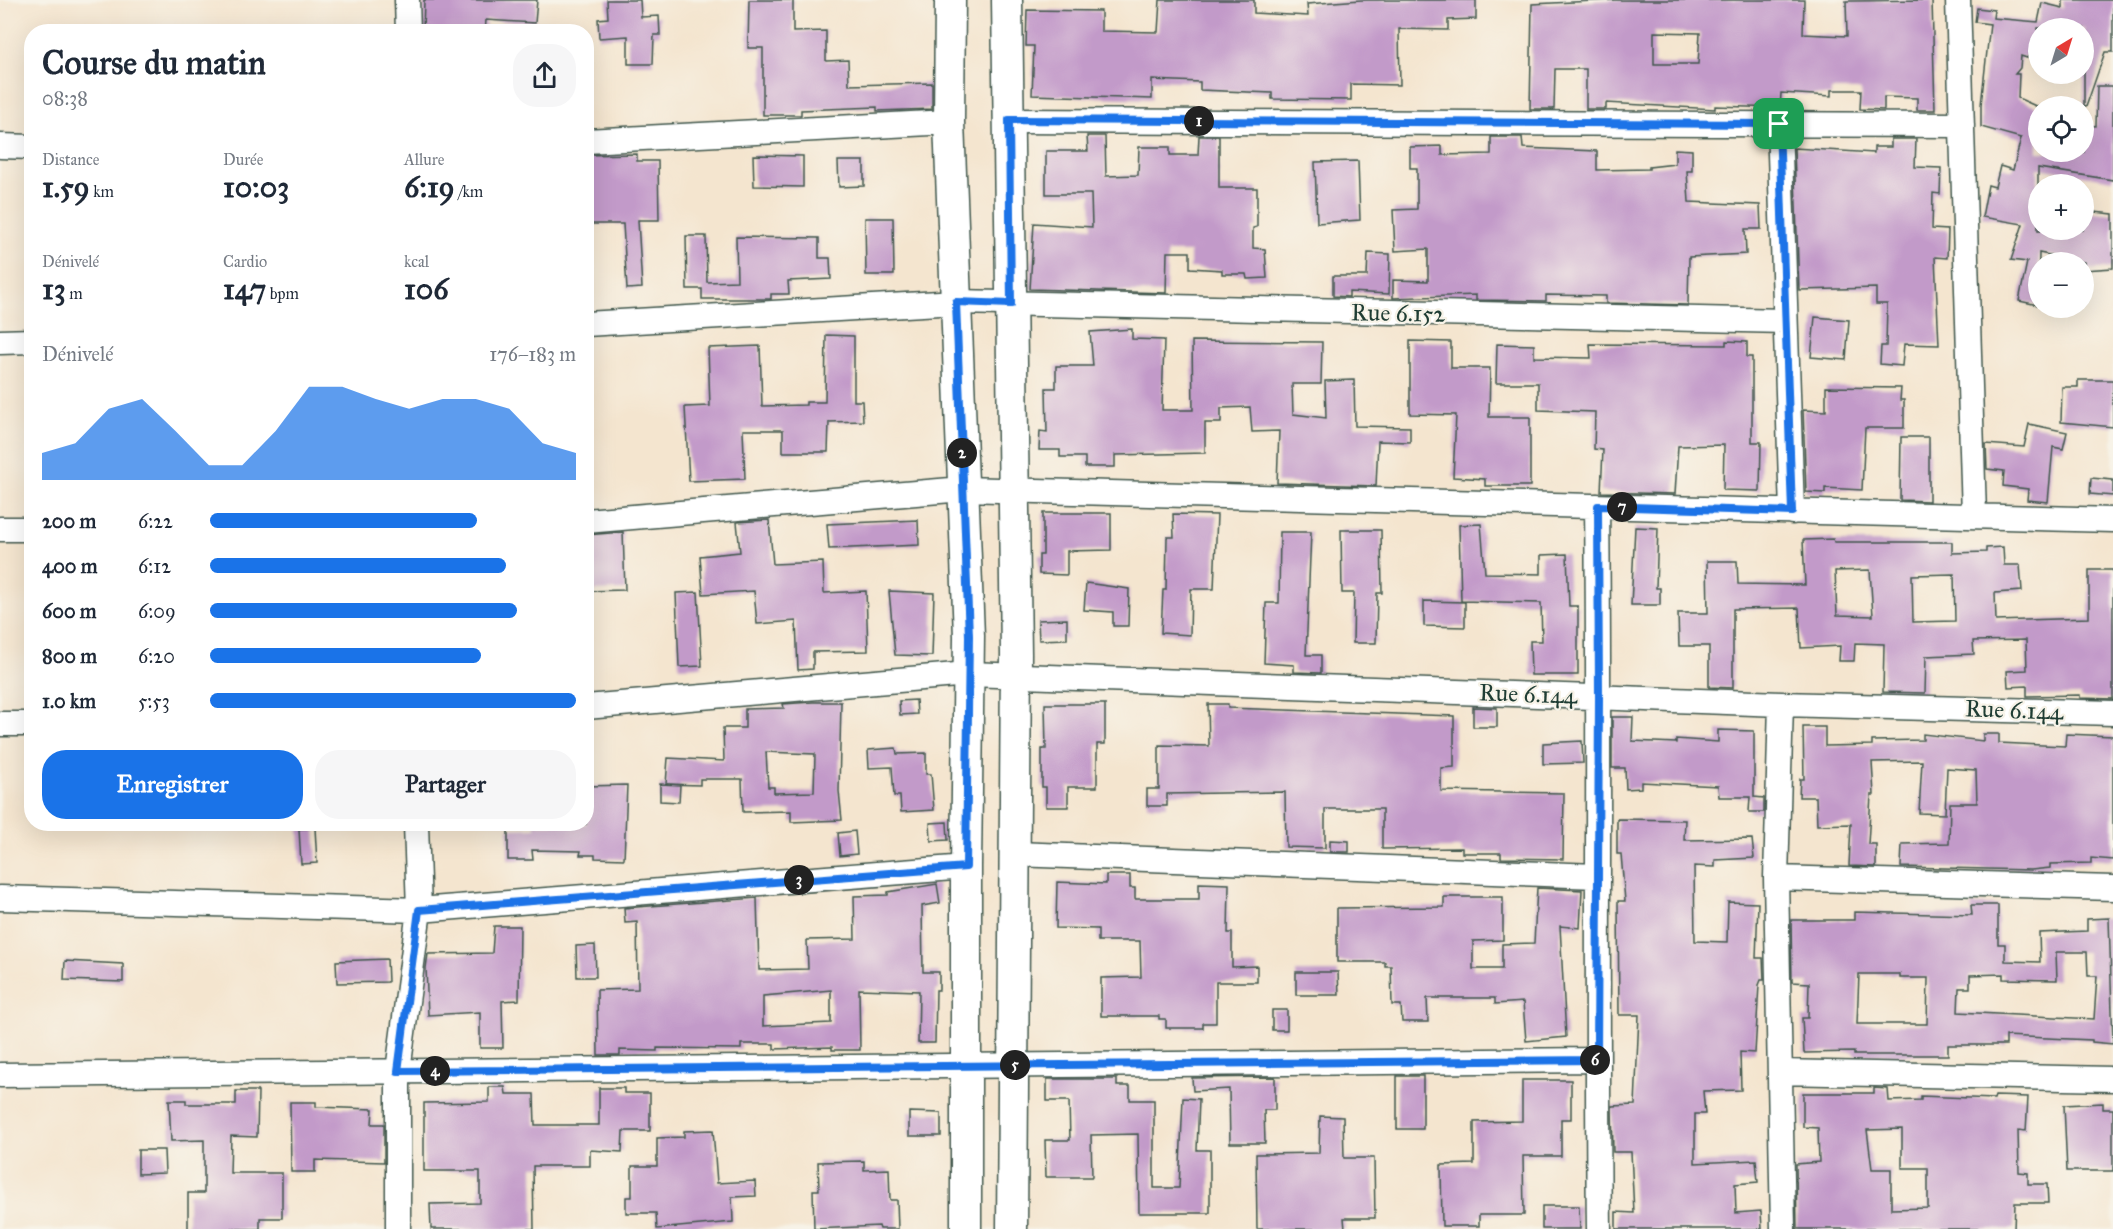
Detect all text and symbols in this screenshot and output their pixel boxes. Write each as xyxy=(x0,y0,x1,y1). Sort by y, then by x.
north arrow xyxy=(2028,18,2094,84)
map controls xyxy=(2028,18,2094,318)
text: Course du matin xyxy=(42,43,266,83)
button: share xyxy=(513,44,576,107)
text: 08:38 xyxy=(42,86,88,110)
button: locate xyxy=(2028,96,2094,162)
pin xyxy=(1753,98,1804,149)
pin: 1 xyxy=(1184,106,1214,136)
icon: arrive xyxy=(1762,107,1795,140)
text: 1 xyxy=(1196,111,1202,130)
text: Distance xyxy=(42,150,99,169)
text: Durée xyxy=(223,150,263,169)
text: Allure xyxy=(404,150,444,169)
text: 1.59 xyxy=(42,169,90,205)
text: 10:03 xyxy=(223,169,289,205)
text: 6:19 xyxy=(404,169,455,205)
button: + xyxy=(2028,174,2094,240)
text: km xyxy=(90,182,114,201)
text: /km xyxy=(455,182,483,201)
text: Dénivelé xyxy=(42,252,99,271)
text: Cardio xyxy=(223,252,267,271)
text: kcal xyxy=(404,252,429,271)
button: − xyxy=(2028,252,2094,318)
text: 13 xyxy=(42,271,66,307)
text: 147 xyxy=(223,271,266,307)
text: 106 xyxy=(404,271,449,307)
text: m xyxy=(66,284,83,303)
text: bpm xyxy=(266,284,299,303)
street label: Rue 6.152 xyxy=(1351,297,1446,329)
text: Dénivelé xyxy=(42,342,114,366)
text: 176–183 m xyxy=(489,342,576,366)
pin: 2 xyxy=(947,438,977,468)
text: 2 xyxy=(958,443,966,462)
pin: 7 xyxy=(1607,492,1637,522)
text: 7 xyxy=(1618,497,1626,516)
text: 200 m xyxy=(42,509,96,533)
text: 6:22 xyxy=(138,509,173,533)
text: 400 m xyxy=(42,554,98,578)
text: 6:12 xyxy=(138,554,171,578)
text: 600 m xyxy=(42,599,97,623)
text: 6:09 xyxy=(138,599,176,623)
text: 800 m xyxy=(42,644,97,668)
text: 6:20 xyxy=(138,644,175,668)
street label: Rue 6.144 xyxy=(1478,677,1578,711)
text: 1.0 km xyxy=(42,689,96,713)
text: 5:53 xyxy=(138,689,170,713)
street label: Rue 6.144 xyxy=(1964,693,2064,727)
button: Enregistrer xyxy=(42,750,303,819)
button: Partager xyxy=(315,750,576,819)
pin: 3 xyxy=(784,865,814,895)
text: 3 xyxy=(796,870,802,889)
pin: 6 xyxy=(1580,1045,1610,1075)
pin: 5 xyxy=(1000,1050,1030,1080)
text: 6 xyxy=(1591,1050,1599,1069)
text: 5 xyxy=(1011,1055,1019,1074)
pin: 4 xyxy=(420,1056,450,1086)
text: 4 xyxy=(431,1061,439,1080)

